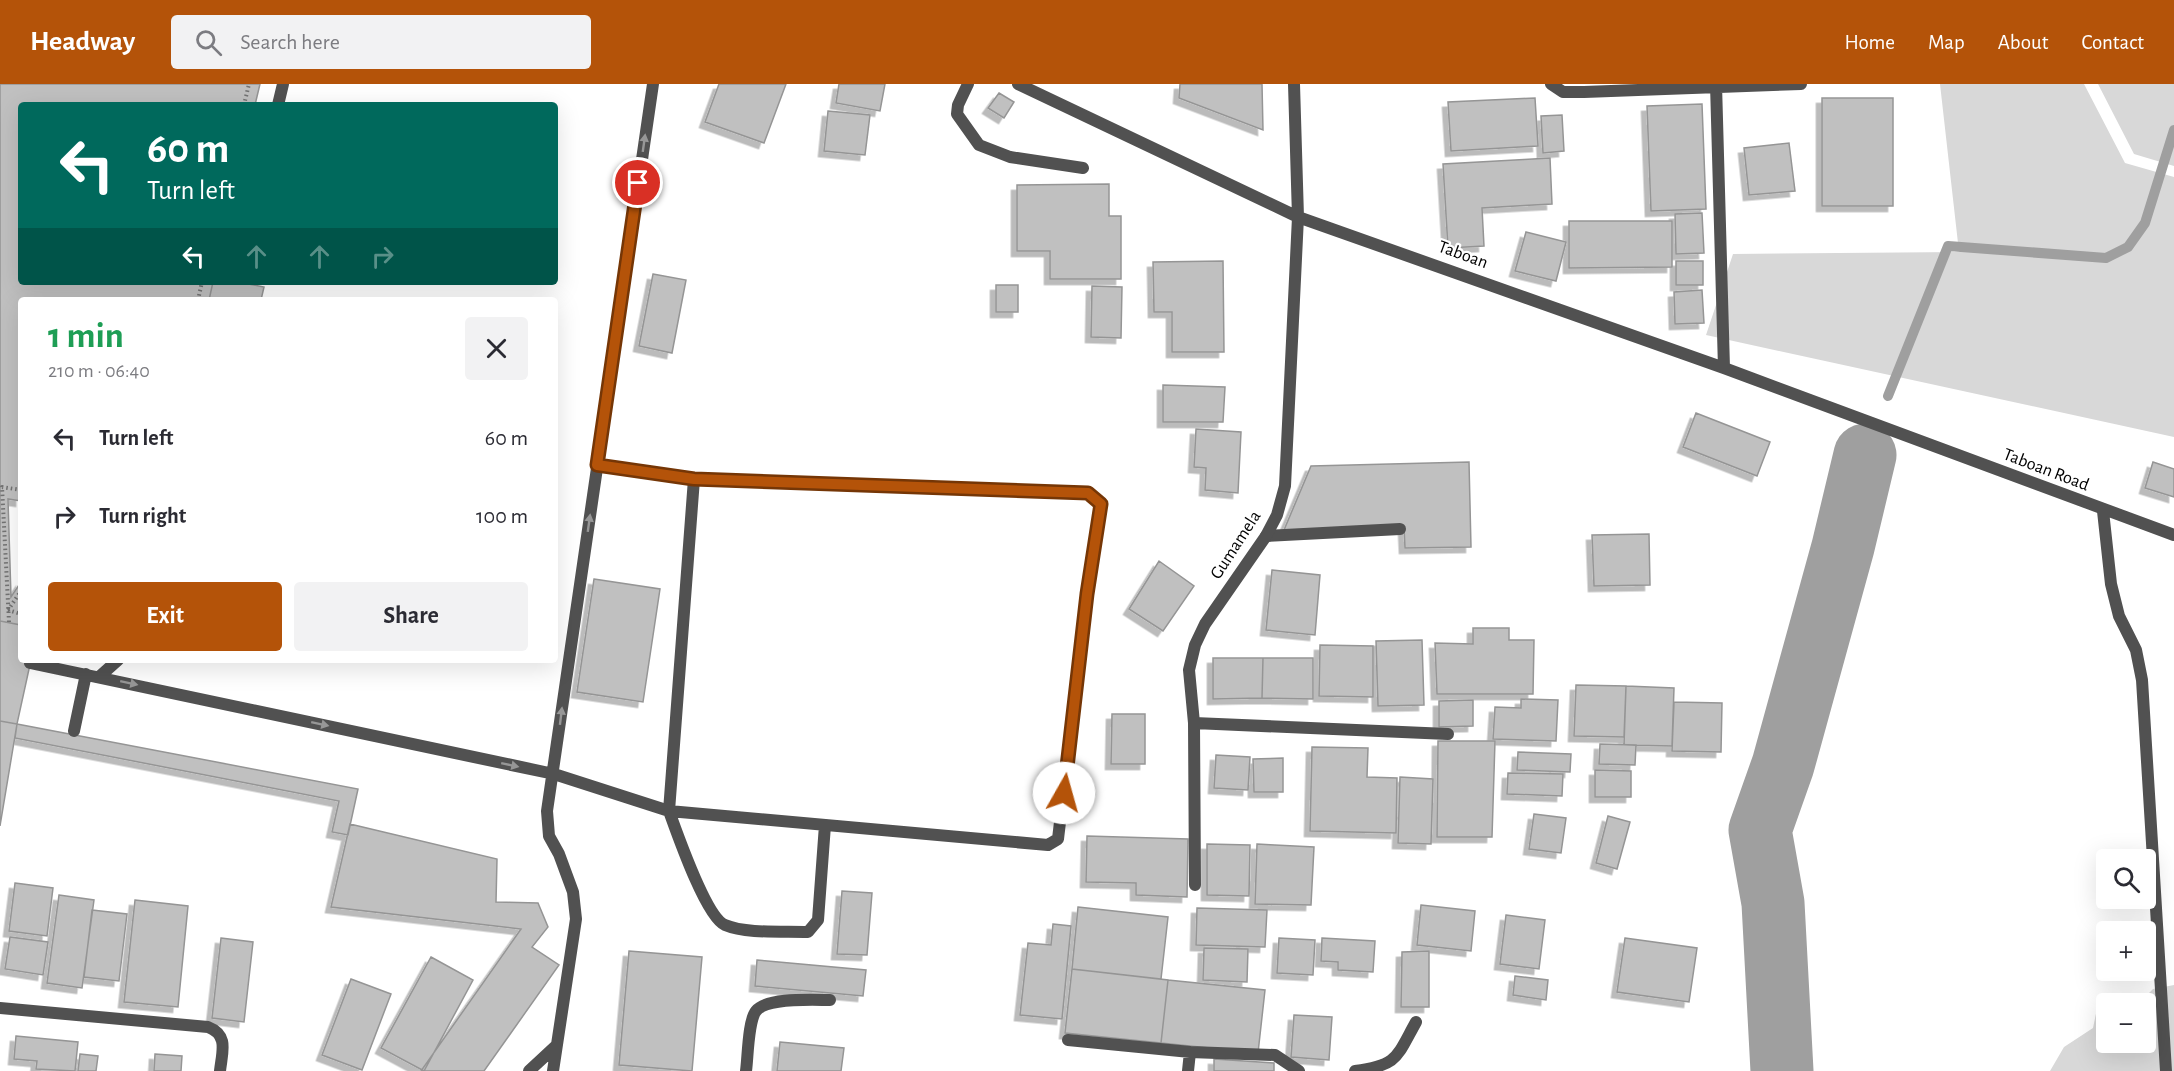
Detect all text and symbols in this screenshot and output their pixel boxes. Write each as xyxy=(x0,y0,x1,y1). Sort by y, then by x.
search box xyxy=(171,15,591,69)
icon: search xyxy=(192,26,225,59)
text: Headway xyxy=(30,28,135,56)
text: Search here xyxy=(240,31,340,53)
text: Home xyxy=(1844,32,1895,53)
text: Map xyxy=(1928,32,1965,53)
text: About xyxy=(1998,32,2048,53)
text: Contact xyxy=(2081,32,2144,53)
icon: left xyxy=(48,126,126,204)
text: 60 m xyxy=(147,128,229,170)
one-way arrow xyxy=(639,133,648,152)
pin xyxy=(612,157,663,208)
icon: arrive xyxy=(621,166,654,199)
text: Turn left xyxy=(147,177,235,204)
street label: Taboan xyxy=(1436,238,1490,272)
icon: left xyxy=(177,240,210,273)
icon: ahead xyxy=(240,240,273,273)
icon: ahead xyxy=(303,240,336,273)
icon: right xyxy=(366,240,399,273)
button: close xyxy=(465,317,528,380)
text: 1 min xyxy=(48,318,124,354)
text: 210 m · 06:40 xyxy=(48,361,150,381)
icon: left xyxy=(48,422,81,455)
text: Turn left xyxy=(99,427,173,449)
text: 60 m xyxy=(485,427,528,449)
street label: Taboan Road xyxy=(2001,445,2091,495)
icon: right xyxy=(48,500,81,533)
text: Turn right xyxy=(99,505,186,527)
text: 100 m xyxy=(476,505,528,527)
street label: Gumamela xyxy=(1207,508,1265,582)
one-way arrow xyxy=(584,513,593,532)
button: Exit xyxy=(48,582,282,651)
button: Share xyxy=(294,582,528,651)
one-way arrow xyxy=(120,679,138,689)
one-way arrow xyxy=(557,706,566,725)
one-way arrow xyxy=(310,720,329,729)
one-way arrow xyxy=(501,760,520,770)
position arrow xyxy=(1032,761,1096,825)
map controls xyxy=(2096,849,2156,1053)
button: search xyxy=(2096,849,2156,909)
button: + xyxy=(2096,921,2156,981)
button: − xyxy=(2096,993,2156,1053)

